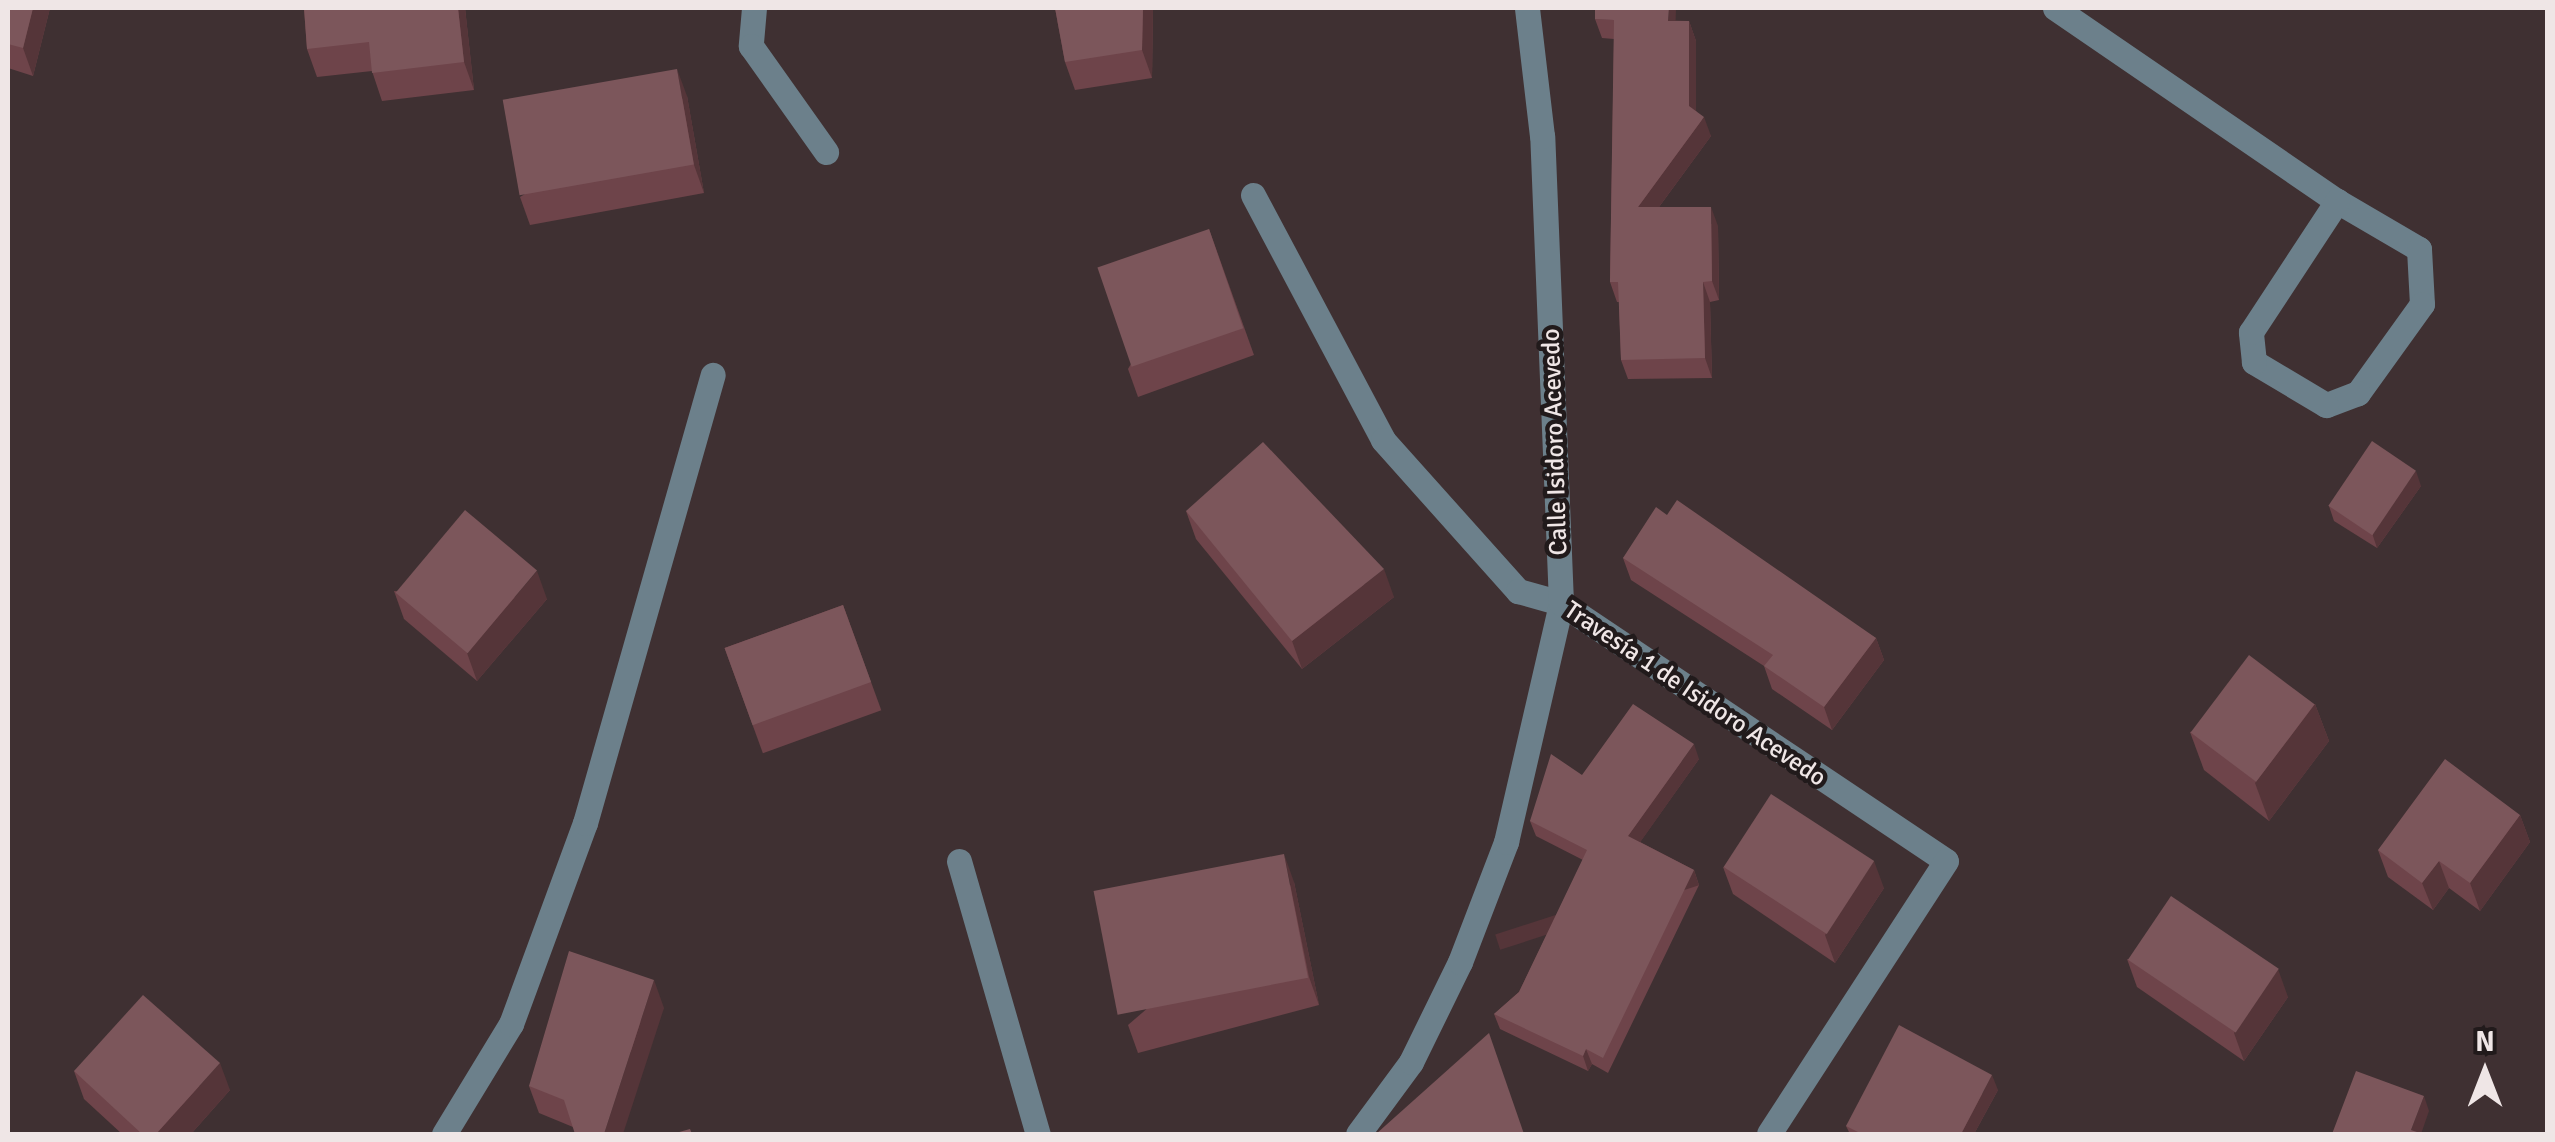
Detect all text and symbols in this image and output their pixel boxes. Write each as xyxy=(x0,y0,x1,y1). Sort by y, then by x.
street label: Calle Isidoro Acevedo xyxy=(1536,328,1574,556)
street label: Travesía 1 de Isidoro Acevedo xyxy=(1558,595,1832,793)
north arrow xyxy=(2435,1022,2535,1122)
text: N xyxy=(2475,1025,2495,1059)

